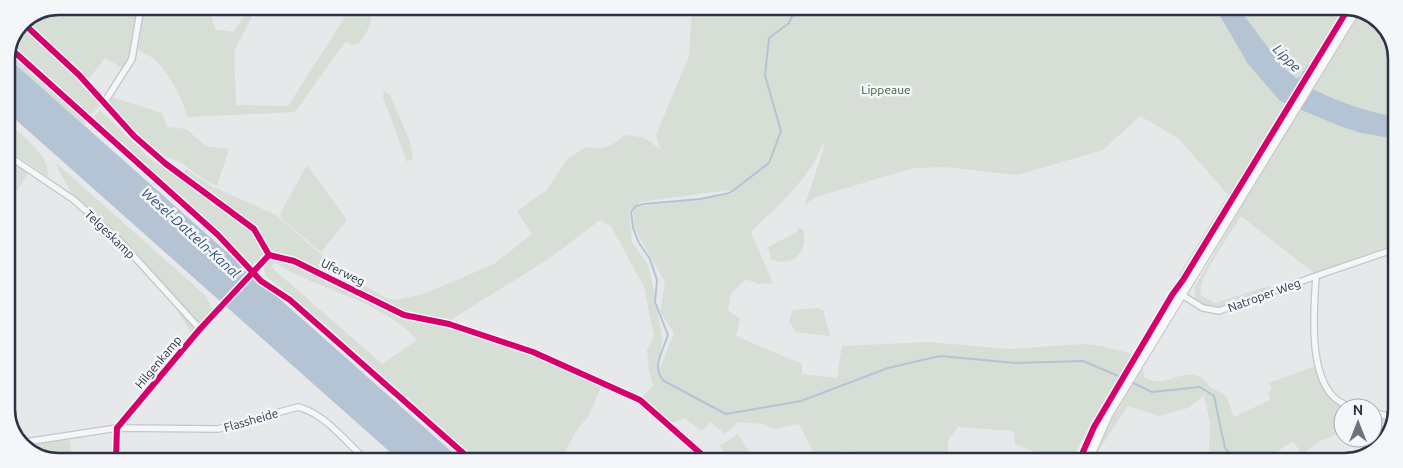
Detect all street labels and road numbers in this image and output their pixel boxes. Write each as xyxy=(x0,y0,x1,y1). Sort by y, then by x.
street label: Telgeskamp xyxy=(82,207,138,261)
street label: Uferweg xyxy=(319,256,367,288)
street label: Natroper Weg xyxy=(1226,276,1302,314)
street label: Hilgenkamp xyxy=(132,333,184,391)
street label: Flassheide xyxy=(222,406,280,434)

